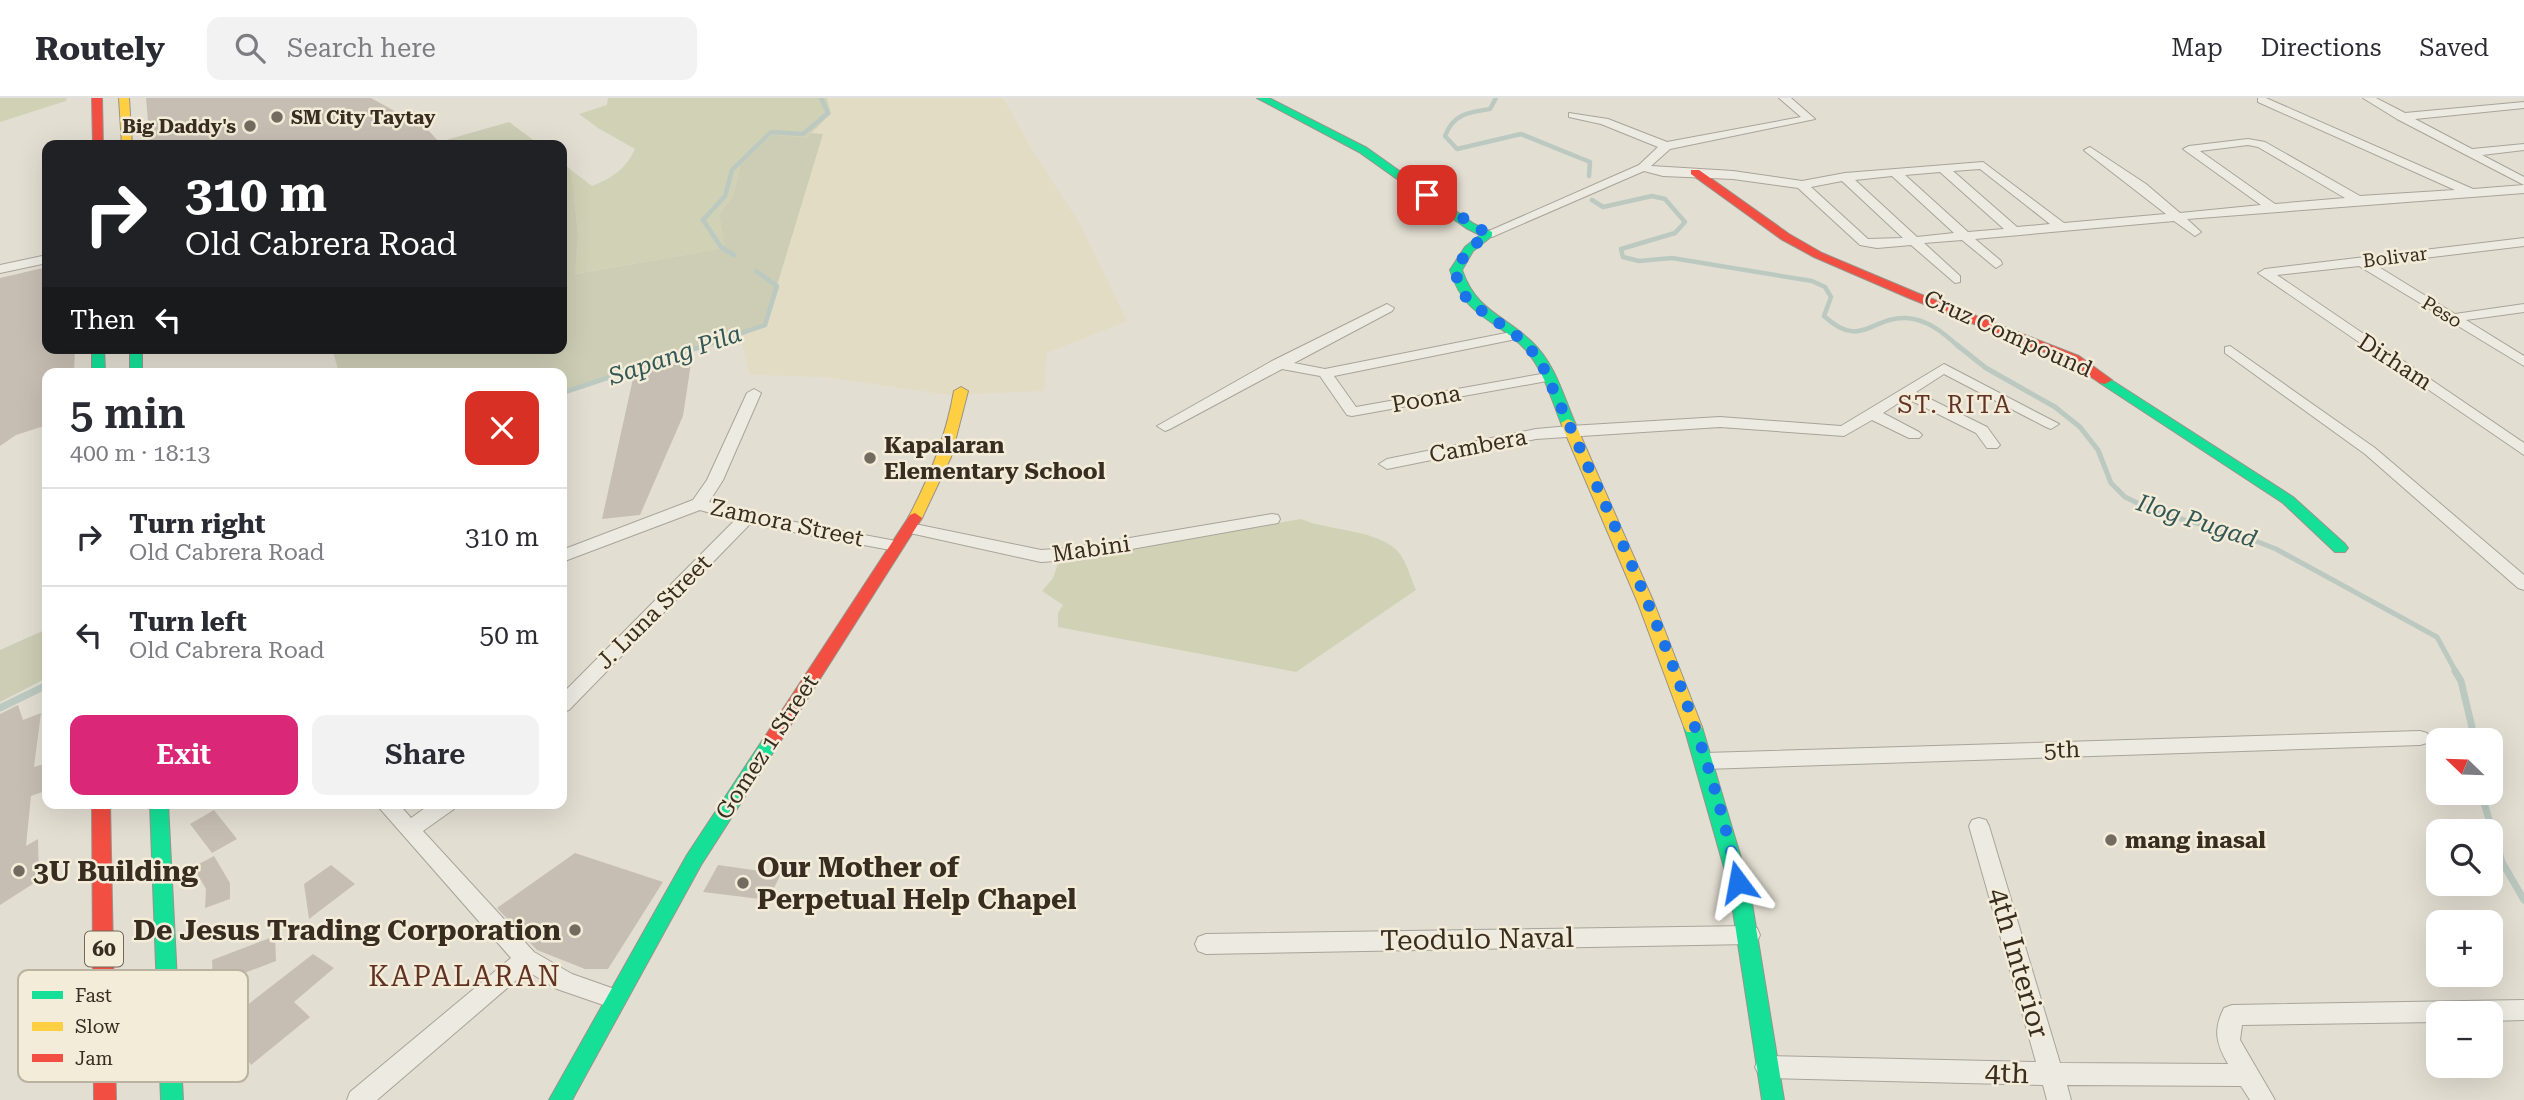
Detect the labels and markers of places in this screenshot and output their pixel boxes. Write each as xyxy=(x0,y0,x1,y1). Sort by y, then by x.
place label: SM City Taytay xyxy=(291,106,436,129)
marker: SM City Taytay xyxy=(269,109,285,125)
place label: Big Daddy's xyxy=(122,115,236,138)
marker: Big Daddy's xyxy=(242,118,258,134)
pin xyxy=(1397,165,1457,225)
place label: Kapalaran Elementary School xyxy=(884,432,1106,485)
marker: Kapalaran Elementary School xyxy=(862,450,878,466)
place label: mang inasal xyxy=(2125,827,2266,854)
marker: mang inasal xyxy=(2103,832,2119,848)
place label: Our Mother of Perpetual Help Chapel xyxy=(757,851,1077,916)
place label: 3U Building xyxy=(33,855,199,888)
marker: 3U Building xyxy=(11,863,27,879)
marker: Our Mother of Perpetual Help Chapel xyxy=(735,875,751,891)
place label: De Jesus Trading Corporation xyxy=(133,914,561,947)
marker: De Jesus Trading Corporation xyxy=(567,922,583,938)

